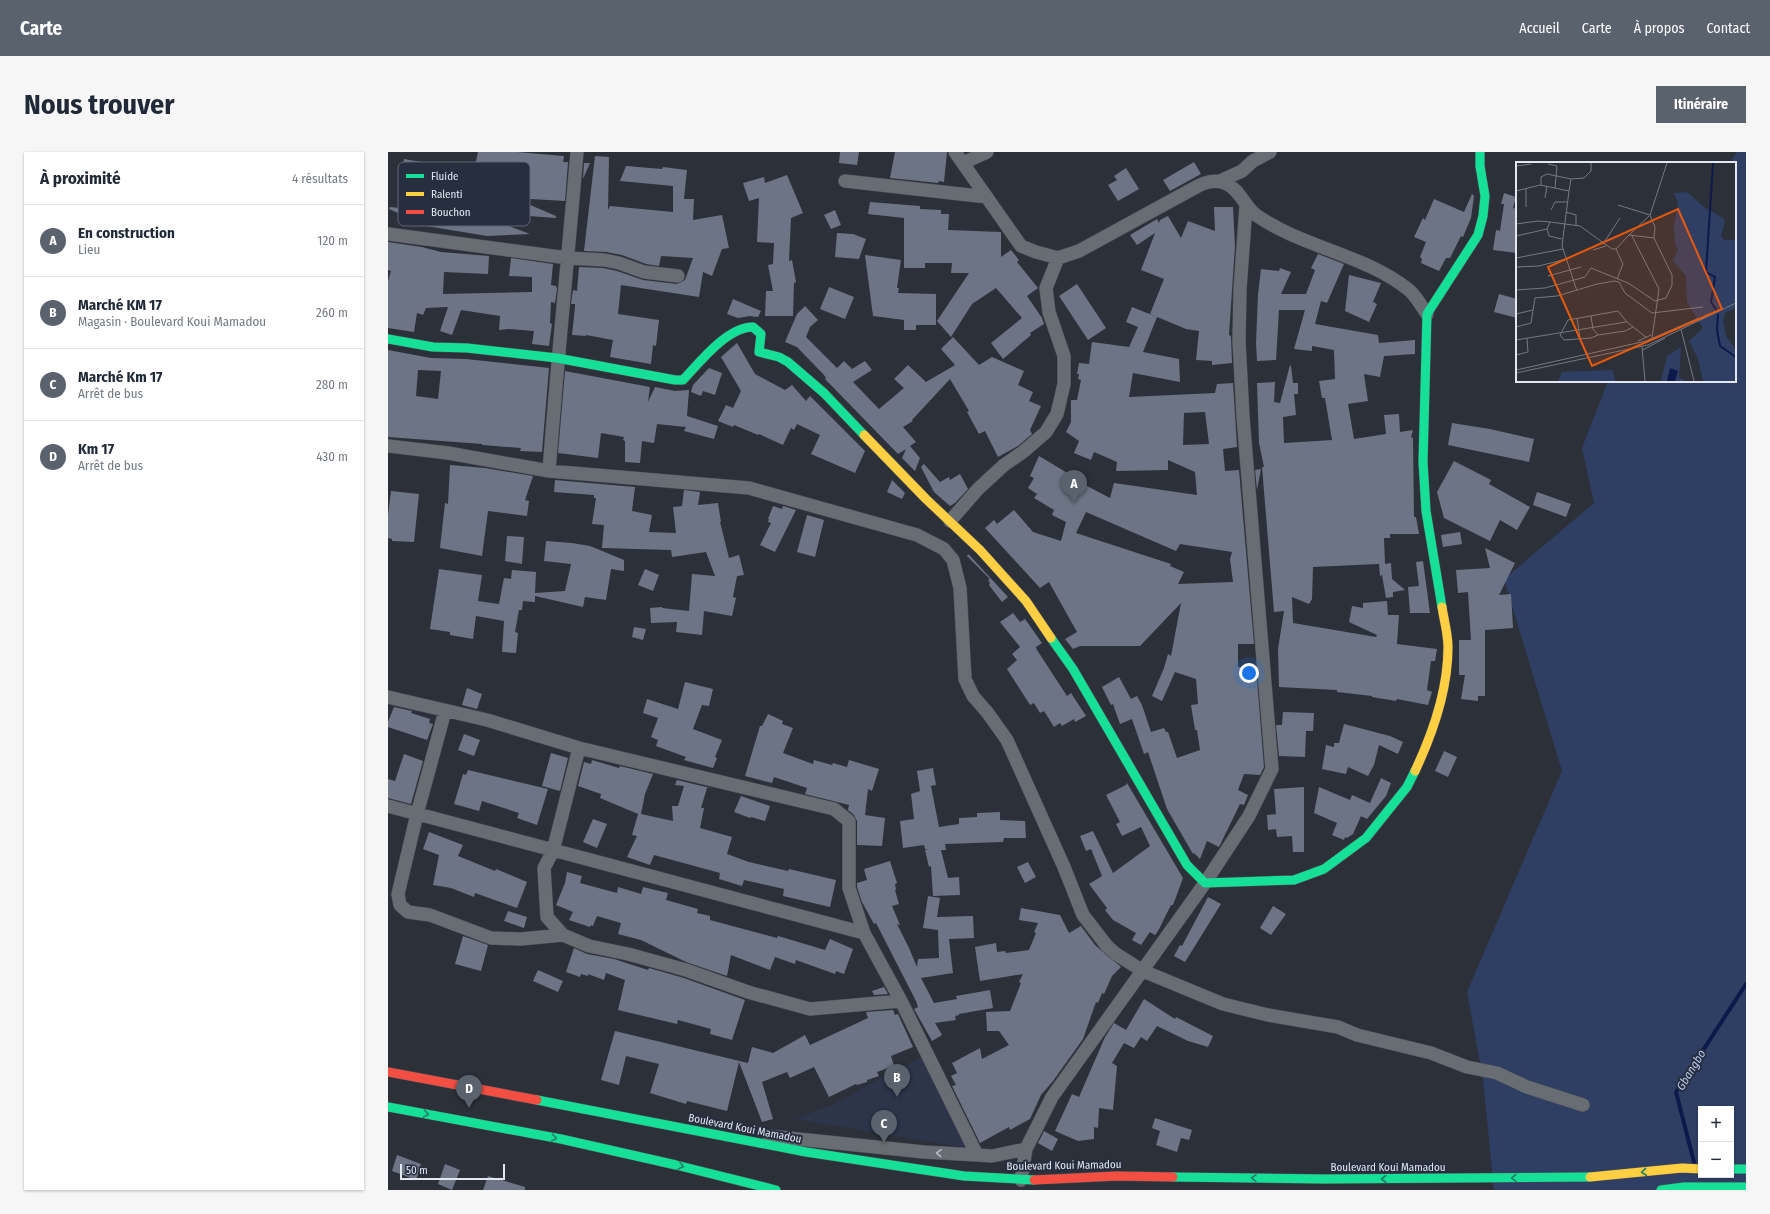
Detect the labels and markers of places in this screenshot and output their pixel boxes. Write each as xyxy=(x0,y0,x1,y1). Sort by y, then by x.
pin: A xyxy=(1061,470,1087,503)
pin: B xyxy=(884,1064,910,1097)
pin: D xyxy=(456,1075,482,1108)
pin: C xyxy=(871,1110,897,1143)

